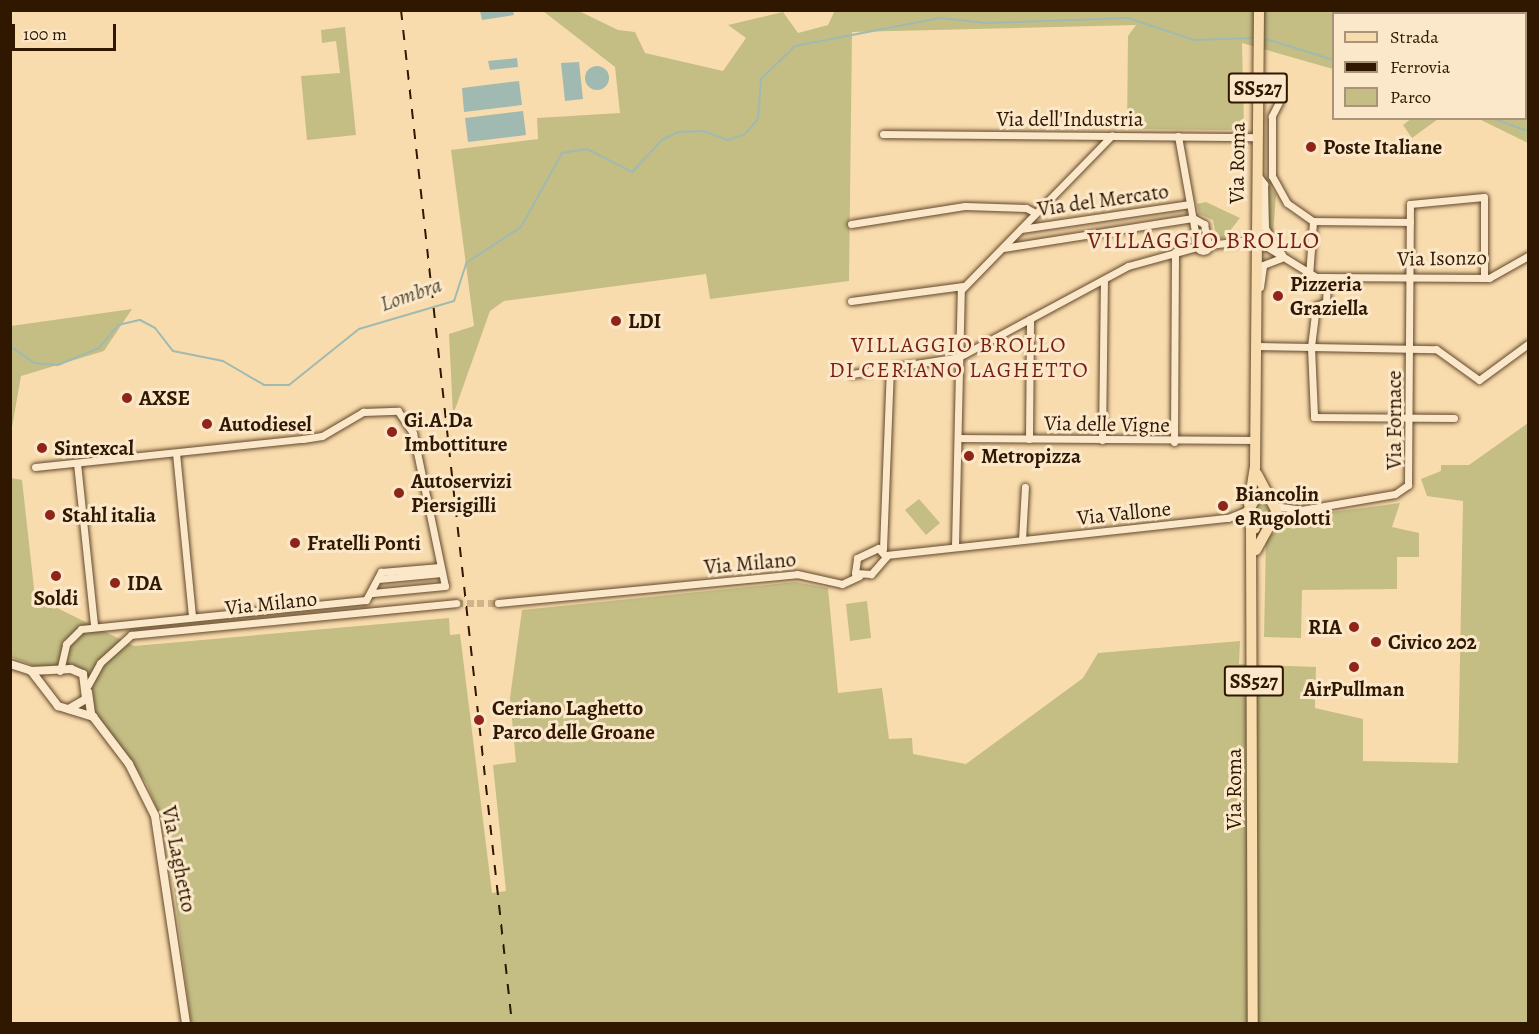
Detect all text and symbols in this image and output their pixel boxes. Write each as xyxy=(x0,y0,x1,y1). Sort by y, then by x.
scale bar xyxy=(15,12,118,50)
legend xyxy=(1332,12,1527,120)
text: 100 m xyxy=(23,22,67,46)
text: Strada xyxy=(1390,25,1439,49)
text: Ferrovia xyxy=(1390,55,1450,79)
road number: SS527 xyxy=(1226,71,1290,105)
text: Parco xyxy=(1390,85,1431,109)
street label: Via dell'Industria xyxy=(996,106,1144,132)
street label: Via Roma xyxy=(1224,122,1250,204)
place label: Poste Italiane xyxy=(1323,134,1442,160)
marker: Poste Italiane xyxy=(1304,140,1318,154)
street label: Via del Mercato xyxy=(1036,178,1170,222)
district label: VILLAGGIO BROLLO xyxy=(1087,227,1321,255)
street label: Via Isonzo xyxy=(1397,245,1487,271)
place label: Pizzeria Graziella xyxy=(1290,271,1368,321)
water label: Lombra xyxy=(377,272,445,318)
marker: Pizzeria Graziella xyxy=(1271,289,1285,303)
place label: LDI xyxy=(628,308,661,334)
marker: LDI xyxy=(609,314,623,328)
district label: VILLAGGIO BROLLO DI CERIANO LAGHETTO xyxy=(829,332,1089,384)
street label: Via Fornace xyxy=(1381,370,1407,470)
place label: AXSE xyxy=(139,385,190,411)
marker: AXSE xyxy=(120,391,134,405)
place label: Gi.A.Da Imbottiture xyxy=(404,407,507,457)
street label: Via delle Vigne xyxy=(1044,410,1170,438)
place label: Autodiesel xyxy=(219,411,312,437)
marker: Autodiesel xyxy=(200,417,214,431)
marker: Gi.A.Da Imbottiture xyxy=(385,425,399,439)
place label: Sintexcal xyxy=(54,435,134,461)
marker: Sintexcal xyxy=(35,441,49,455)
place label: Metropizza xyxy=(981,443,1081,469)
marker: Metropizza xyxy=(962,449,976,463)
place label: Autoservizi Piersigilli xyxy=(411,468,512,518)
place label: Biancolin e Rugolotti xyxy=(1235,481,1331,531)
marker: Autoservizi Piersigilli xyxy=(392,486,406,500)
street label: Via Vallone xyxy=(1076,496,1172,530)
marker: Biancolin e Rugolotti xyxy=(1216,499,1230,513)
place label: Stahl italia xyxy=(62,502,156,528)
marker: Stahl italia xyxy=(43,508,57,522)
place label: Fratelli Ponti xyxy=(307,530,421,556)
marker: Fratelli Ponti xyxy=(288,536,302,550)
street label: Via Milano xyxy=(703,546,797,580)
marker: Soldi xyxy=(49,569,63,583)
place label: IDA xyxy=(127,570,162,596)
marker: IDA xyxy=(108,576,122,590)
place label: Soldi xyxy=(34,585,78,611)
street label: Via Milano xyxy=(224,586,318,620)
place label: RIA xyxy=(1308,614,1342,640)
marker: RIA xyxy=(1347,620,1361,634)
place label: Civico 202 xyxy=(1388,629,1477,655)
marker: Civico 202 xyxy=(1369,635,1383,649)
marker: AirPullman xyxy=(1347,660,1361,674)
road number: SS527 xyxy=(1222,664,1286,698)
place label: AirPullman xyxy=(1304,676,1404,702)
place label: Ceriano Laghetto Parco delle Groane xyxy=(492,695,655,745)
marker: Ceriano Laghetto Parco delle Groane xyxy=(470,711,488,729)
street label: Via Roma xyxy=(1221,748,1247,830)
street label: Via Laghetto xyxy=(156,804,202,914)

